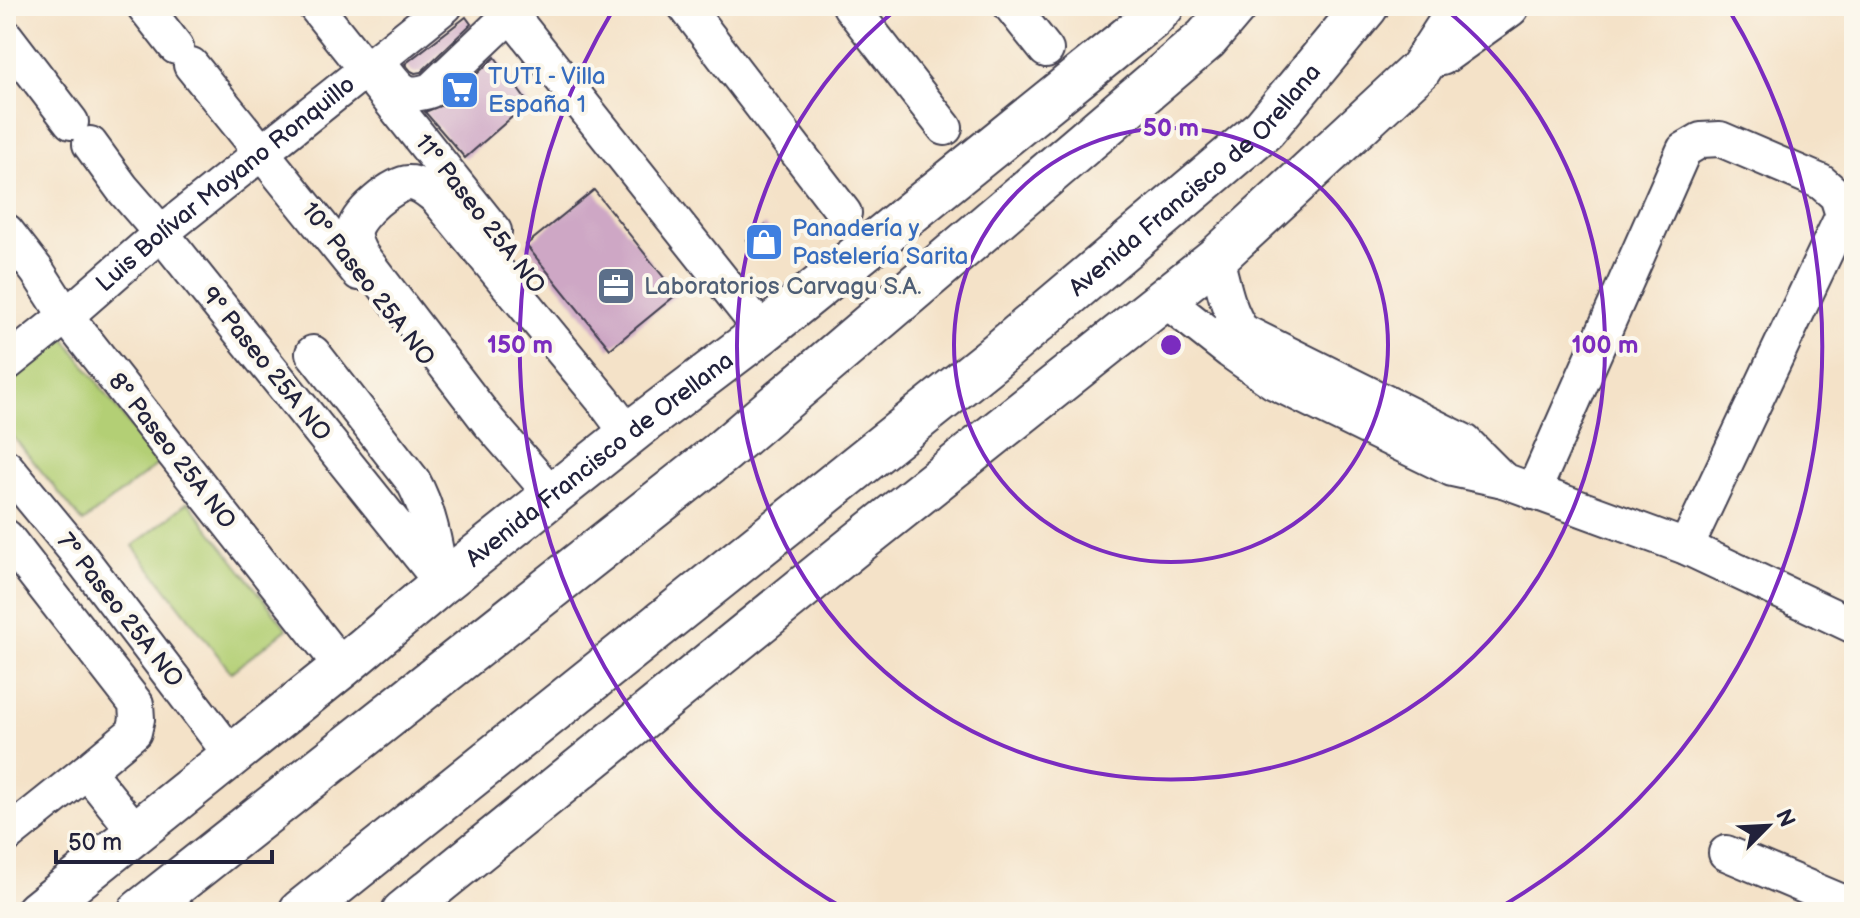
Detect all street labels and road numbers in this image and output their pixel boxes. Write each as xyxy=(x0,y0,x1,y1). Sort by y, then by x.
street label: Avenida Francisco de Orellana xyxy=(1063,58,1327,302)
street label: Luis Bolívar Moyano Ronquillo xyxy=(90,70,360,298)
street label: 11º Paseo 25A NO xyxy=(409,128,551,300)
street label: 10º Paseo 25A NO xyxy=(295,197,441,371)
street label: 9º Paseo 25A NO xyxy=(195,281,337,447)
street label: Avenida Francisco de Orellana xyxy=(460,345,739,573)
street label: 8º Paseo 25A NO xyxy=(102,367,242,535)
street label: 7º Paseo 25A NO xyxy=(51,527,189,693)

